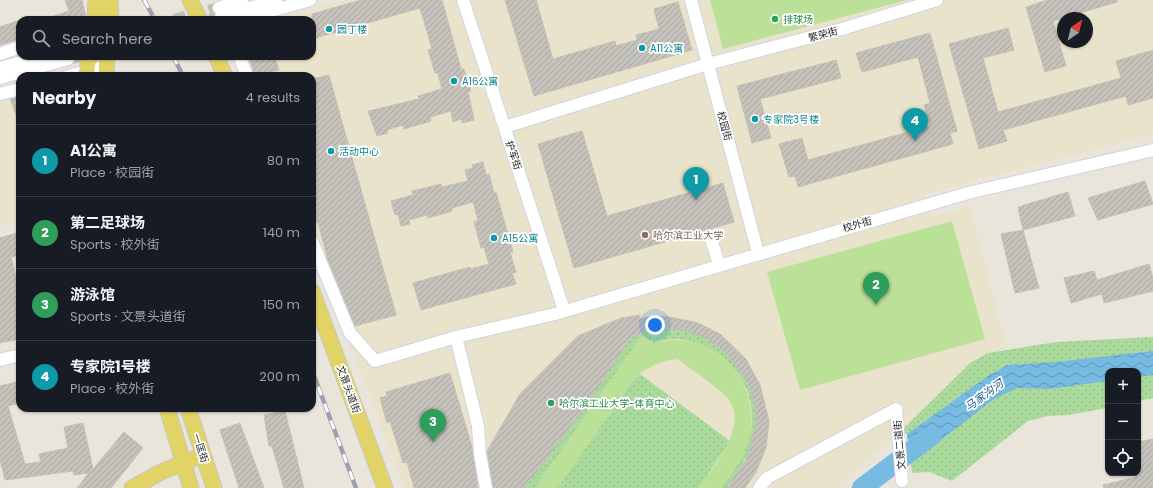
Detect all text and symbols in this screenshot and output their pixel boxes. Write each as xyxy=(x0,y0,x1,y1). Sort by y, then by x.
place label: 排球场 xyxy=(783,12,813,27)
north arrow xyxy=(1057,12,1093,48)
marker: 排球场 xyxy=(770,14,780,24)
search box xyxy=(16,16,316,60)
place label: 园丁楼 xyxy=(337,22,367,37)
street label: 繁荣街 xyxy=(807,23,840,46)
marker: 园丁楼 xyxy=(324,24,334,34)
icon: search xyxy=(30,27,52,49)
text: Search here xyxy=(62,28,152,49)
place label: A11公寓 xyxy=(650,41,683,56)
marker: A11公寓 xyxy=(637,43,647,53)
place label: A16公寓 xyxy=(462,74,498,89)
marker: A16公寓 xyxy=(449,76,459,86)
text: Nearby xyxy=(32,86,96,110)
text: 4 results xyxy=(246,88,300,107)
pin: 4 xyxy=(902,108,928,141)
street label: 校园街 xyxy=(713,110,736,143)
place label: 专家院3号楼 xyxy=(763,112,819,127)
marker: 专家院3号楼 xyxy=(750,114,760,124)
street label: 护军街 xyxy=(502,139,525,172)
text: A1公寓 xyxy=(70,140,117,161)
place label: 活动中心 xyxy=(339,144,379,159)
marker: 活动中心 xyxy=(326,146,336,156)
text: 1 xyxy=(43,151,47,170)
text: 80 m xyxy=(267,151,300,170)
text: Place · 校园街 xyxy=(70,163,154,182)
pin: 1 xyxy=(683,167,709,200)
text: 第二足球场 xyxy=(70,212,145,233)
street label: 校外街 xyxy=(841,213,874,236)
text: 2 xyxy=(41,223,49,242)
text: 140 m xyxy=(263,223,300,242)
place label: 哈尔滨工业大学 xyxy=(653,228,723,243)
marker: 哈尔滨工业大学 xyxy=(640,230,650,240)
place label: A15公寓 xyxy=(502,231,538,246)
marker: A15公寓 xyxy=(489,233,499,243)
text: Sports · 校外街 xyxy=(70,235,160,254)
pin: 2 xyxy=(863,272,889,305)
text: 游泳馆 xyxy=(70,284,115,305)
text: 3 xyxy=(41,295,49,314)
text: 150 m xyxy=(263,295,300,314)
text: Sports · 文景头道街 xyxy=(70,307,186,326)
your location xyxy=(645,315,665,335)
text: 专家院1号楼 xyxy=(70,356,151,377)
street label: 文景头道街 xyxy=(333,363,364,415)
text: 4 xyxy=(41,367,49,386)
text: 200 m xyxy=(259,367,300,386)
map controls xyxy=(1105,368,1141,476)
button: + xyxy=(1105,368,1141,404)
water label: 马家沟河 xyxy=(961,374,1008,414)
text: Place · 校外街 xyxy=(70,379,154,398)
place label: 哈尔滨工业大学-体育中心 xyxy=(559,396,675,411)
marker: 哈尔滨工业大学-体育中心 xyxy=(546,398,556,408)
button: − xyxy=(1105,404,1141,440)
pin: 3 xyxy=(420,409,446,442)
street label: 文景二道街 xyxy=(890,419,909,471)
street label: 一匡街 xyxy=(189,432,212,465)
button: locate xyxy=(1105,440,1141,476)

